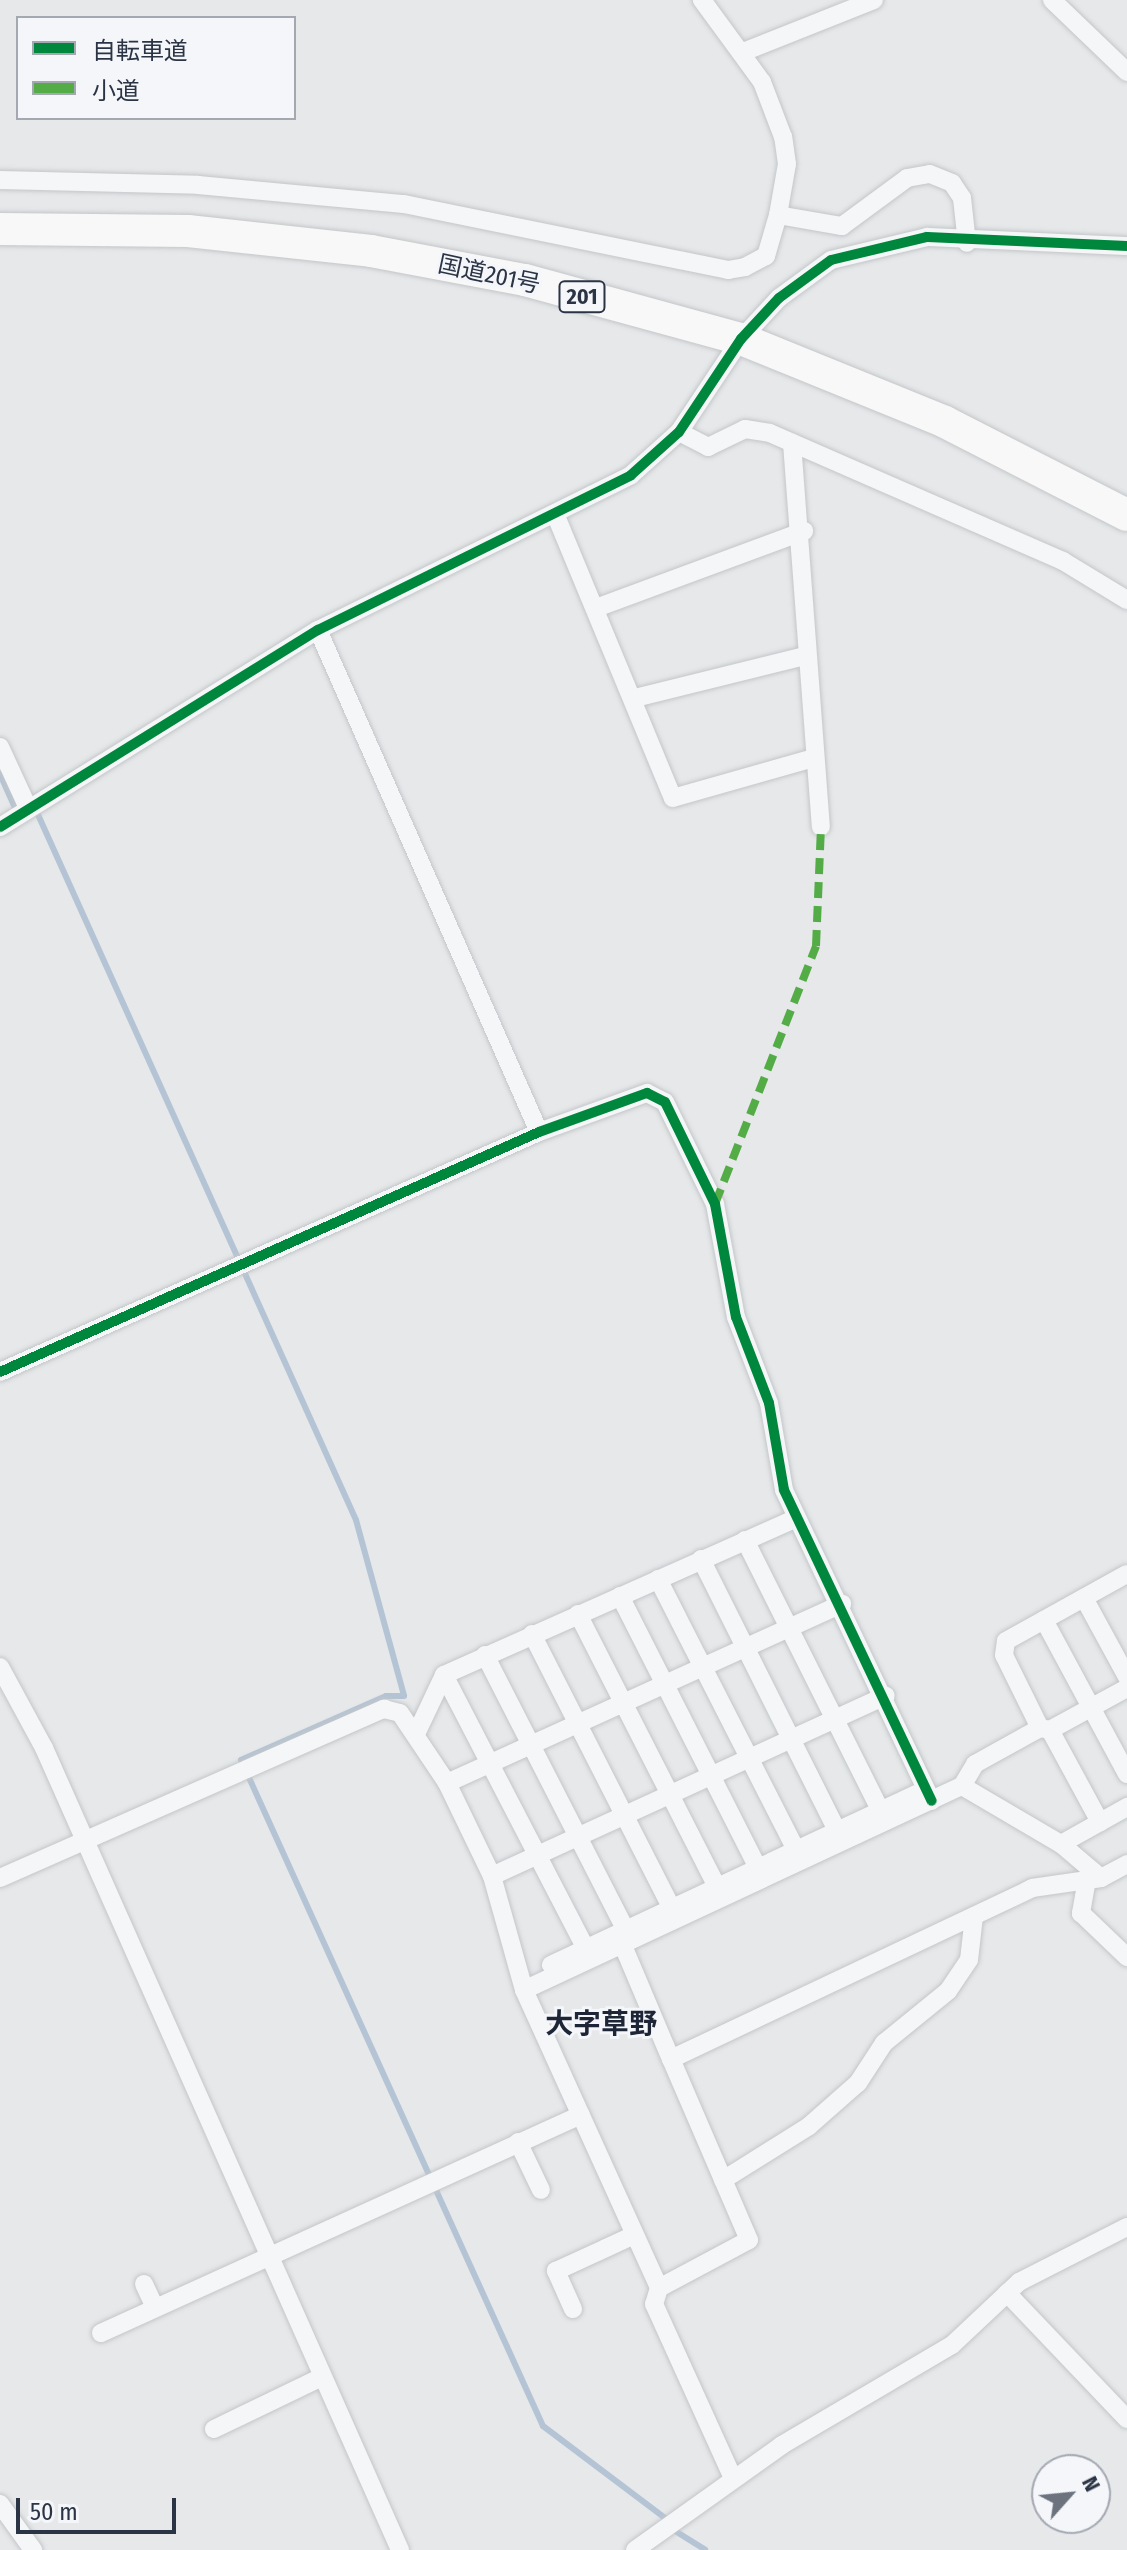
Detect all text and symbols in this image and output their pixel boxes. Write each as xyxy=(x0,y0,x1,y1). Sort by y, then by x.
legend xyxy=(16,16,296,120)
text: 自転車道 xyxy=(92,37,188,65)
text: 小道 xyxy=(92,77,140,105)
street label: 国道201号 xyxy=(435,250,543,300)
road number: 201 xyxy=(558,279,606,315)
district label: 大字草野 xyxy=(545,2007,657,2041)
north arrow xyxy=(1031,2454,1111,2534)
text: N xyxy=(1076,2472,1106,2496)
scale bar xyxy=(20,2482,180,2532)
text: 50 m xyxy=(30,2498,78,2526)

